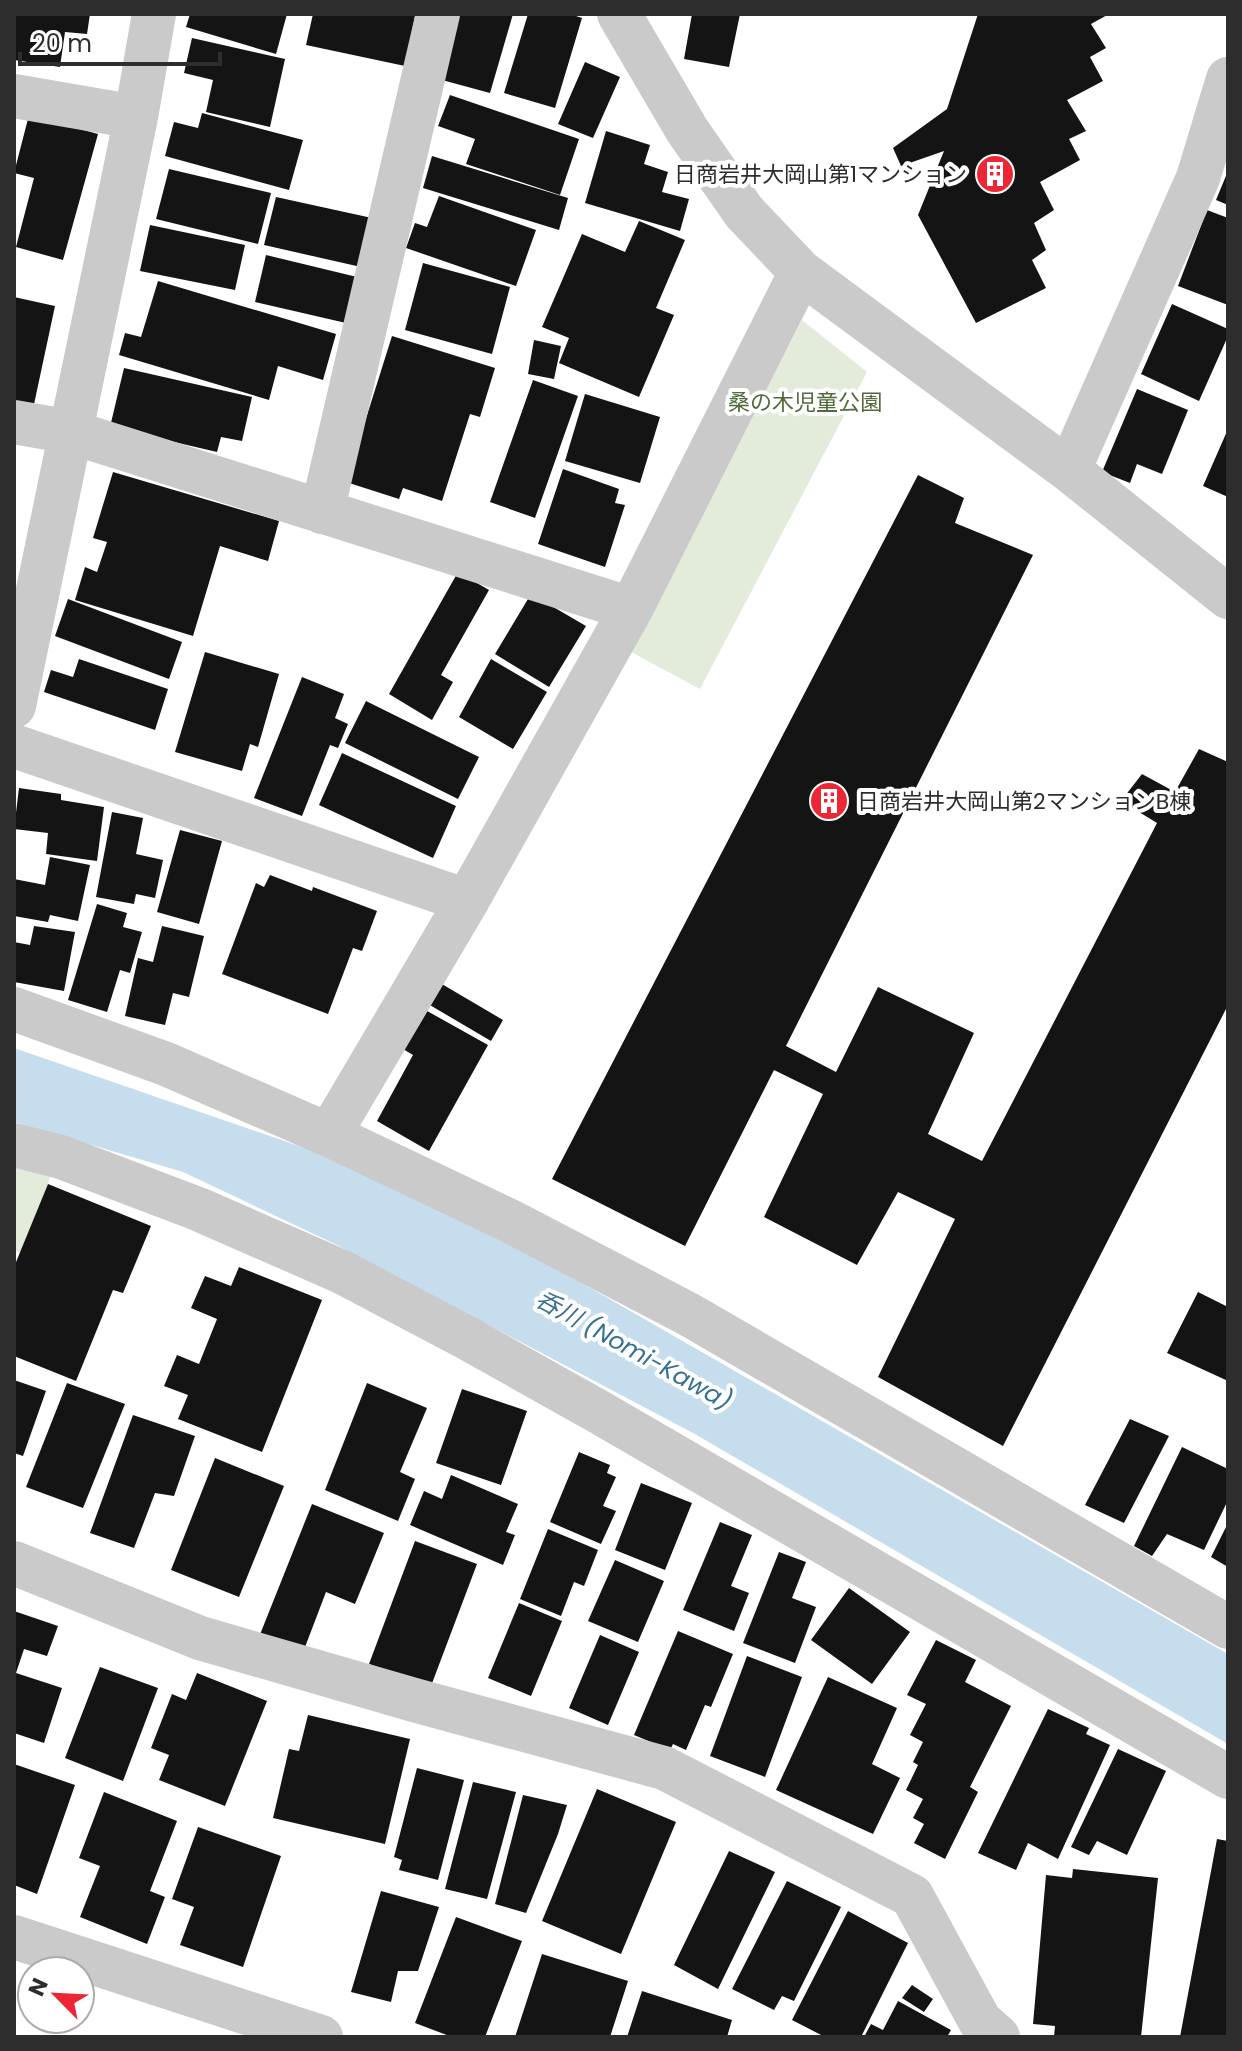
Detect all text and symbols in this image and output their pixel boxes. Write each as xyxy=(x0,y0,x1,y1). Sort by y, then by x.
scale bar xyxy=(20,16,220,66)
text: 20 m xyxy=(32,27,92,60)
building icon: 日商岩井大岡山第1マンション xyxy=(974,153,1016,195)
place label: 日商岩井大岡山第1マンション xyxy=(674,159,967,190)
park label: 桑の木児童公園 xyxy=(728,387,882,418)
building icon: 日商岩井大岡山第2マンションB棟 xyxy=(808,780,850,822)
place label: 日商岩井大岡山第2マンションB棟 xyxy=(857,786,1191,817)
water label: 呑川 (Nomi-Kawa) xyxy=(530,1282,738,1418)
north arrow xyxy=(16,1955,96,2035)
text: N xyxy=(21,1973,56,2001)

